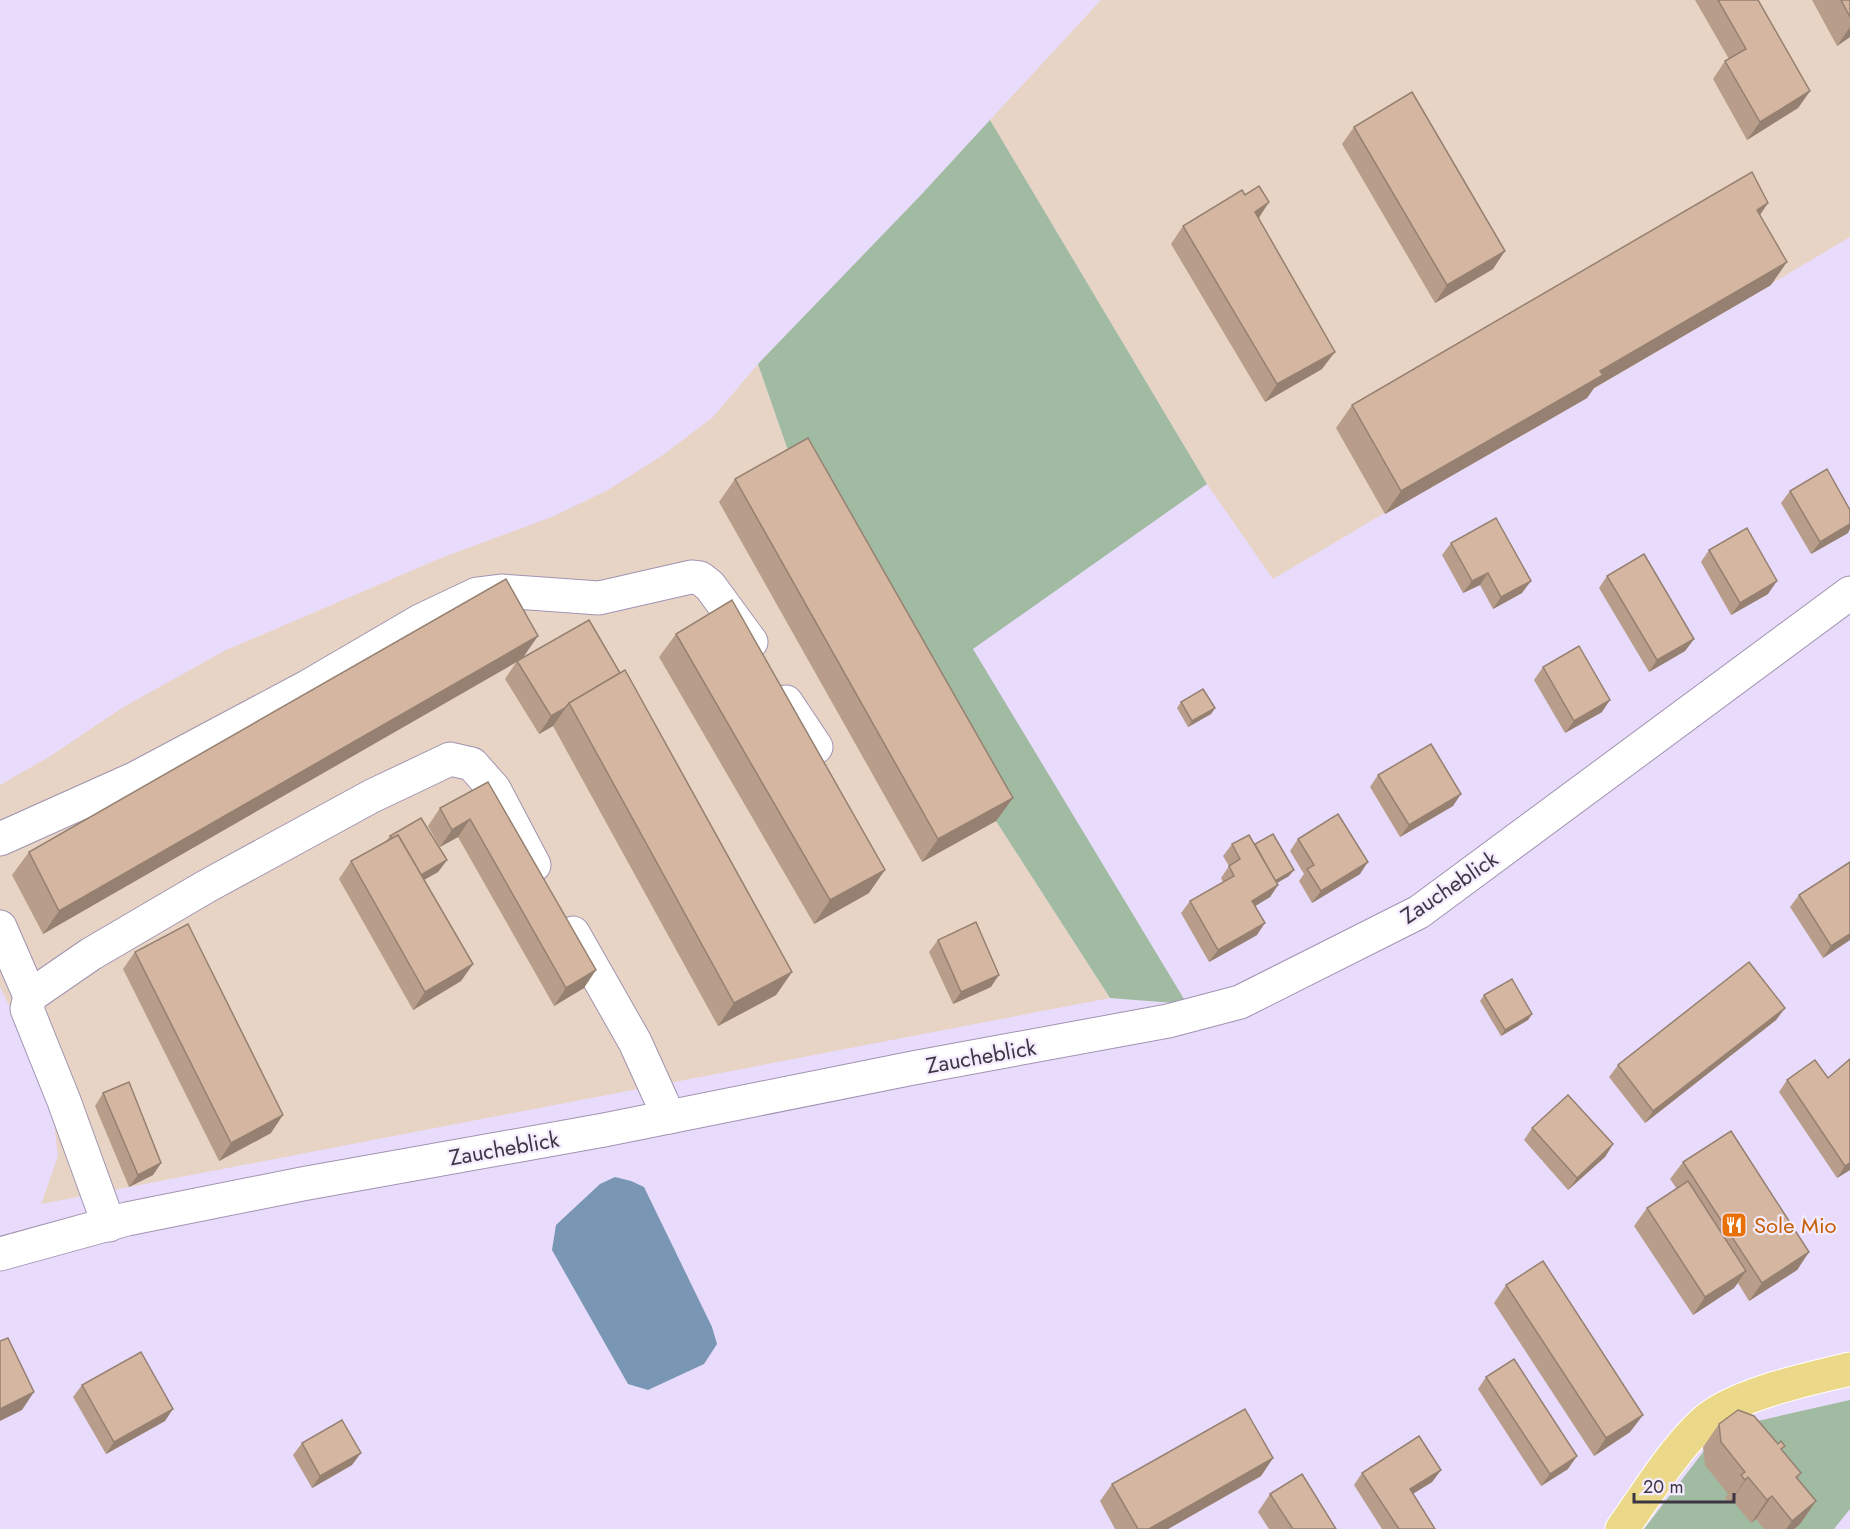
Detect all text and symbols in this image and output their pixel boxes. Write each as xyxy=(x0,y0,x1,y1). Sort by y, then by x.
street label: Zaucheblick xyxy=(1394,843,1504,931)
street label: Zaucheblick xyxy=(924,1031,1039,1081)
street label: Zaucheblick xyxy=(447,1123,562,1173)
place label: Sole Mio xyxy=(1754,1209,1837,1241)
restaurant icon: Sole Mio xyxy=(1719,1210,1749,1240)
scale bar xyxy=(1634,1466,1734,1504)
text: 20 m xyxy=(1643,1474,1683,1500)

